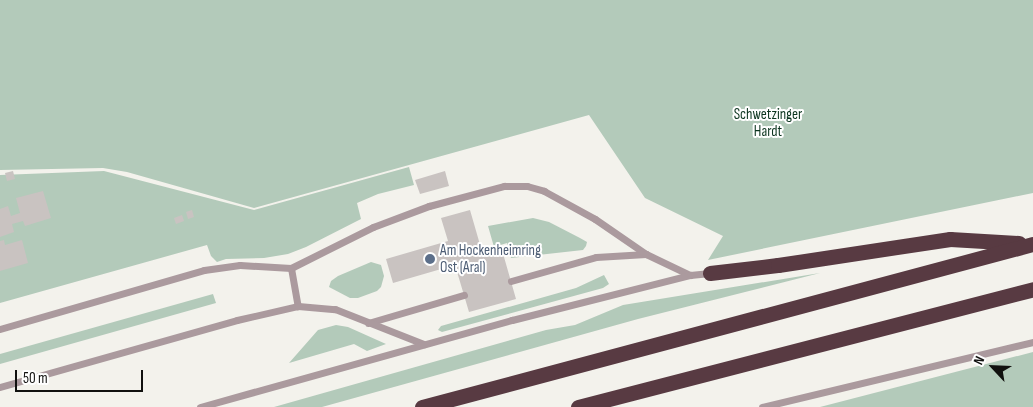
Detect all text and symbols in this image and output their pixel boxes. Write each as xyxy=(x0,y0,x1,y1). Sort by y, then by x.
park label: Schwetzinger Hardt xyxy=(734,105,802,140)
place label: Am Hockenheimring Ost (Aral) xyxy=(440,241,541,276)
marker: Am Hockenheimring Ost (Aral) xyxy=(424,253,436,265)
north arrow xyxy=(968,342,1018,392)
text: N xyxy=(970,353,988,367)
scale bar xyxy=(18,360,145,392)
text: 50 m xyxy=(23,369,48,388)

